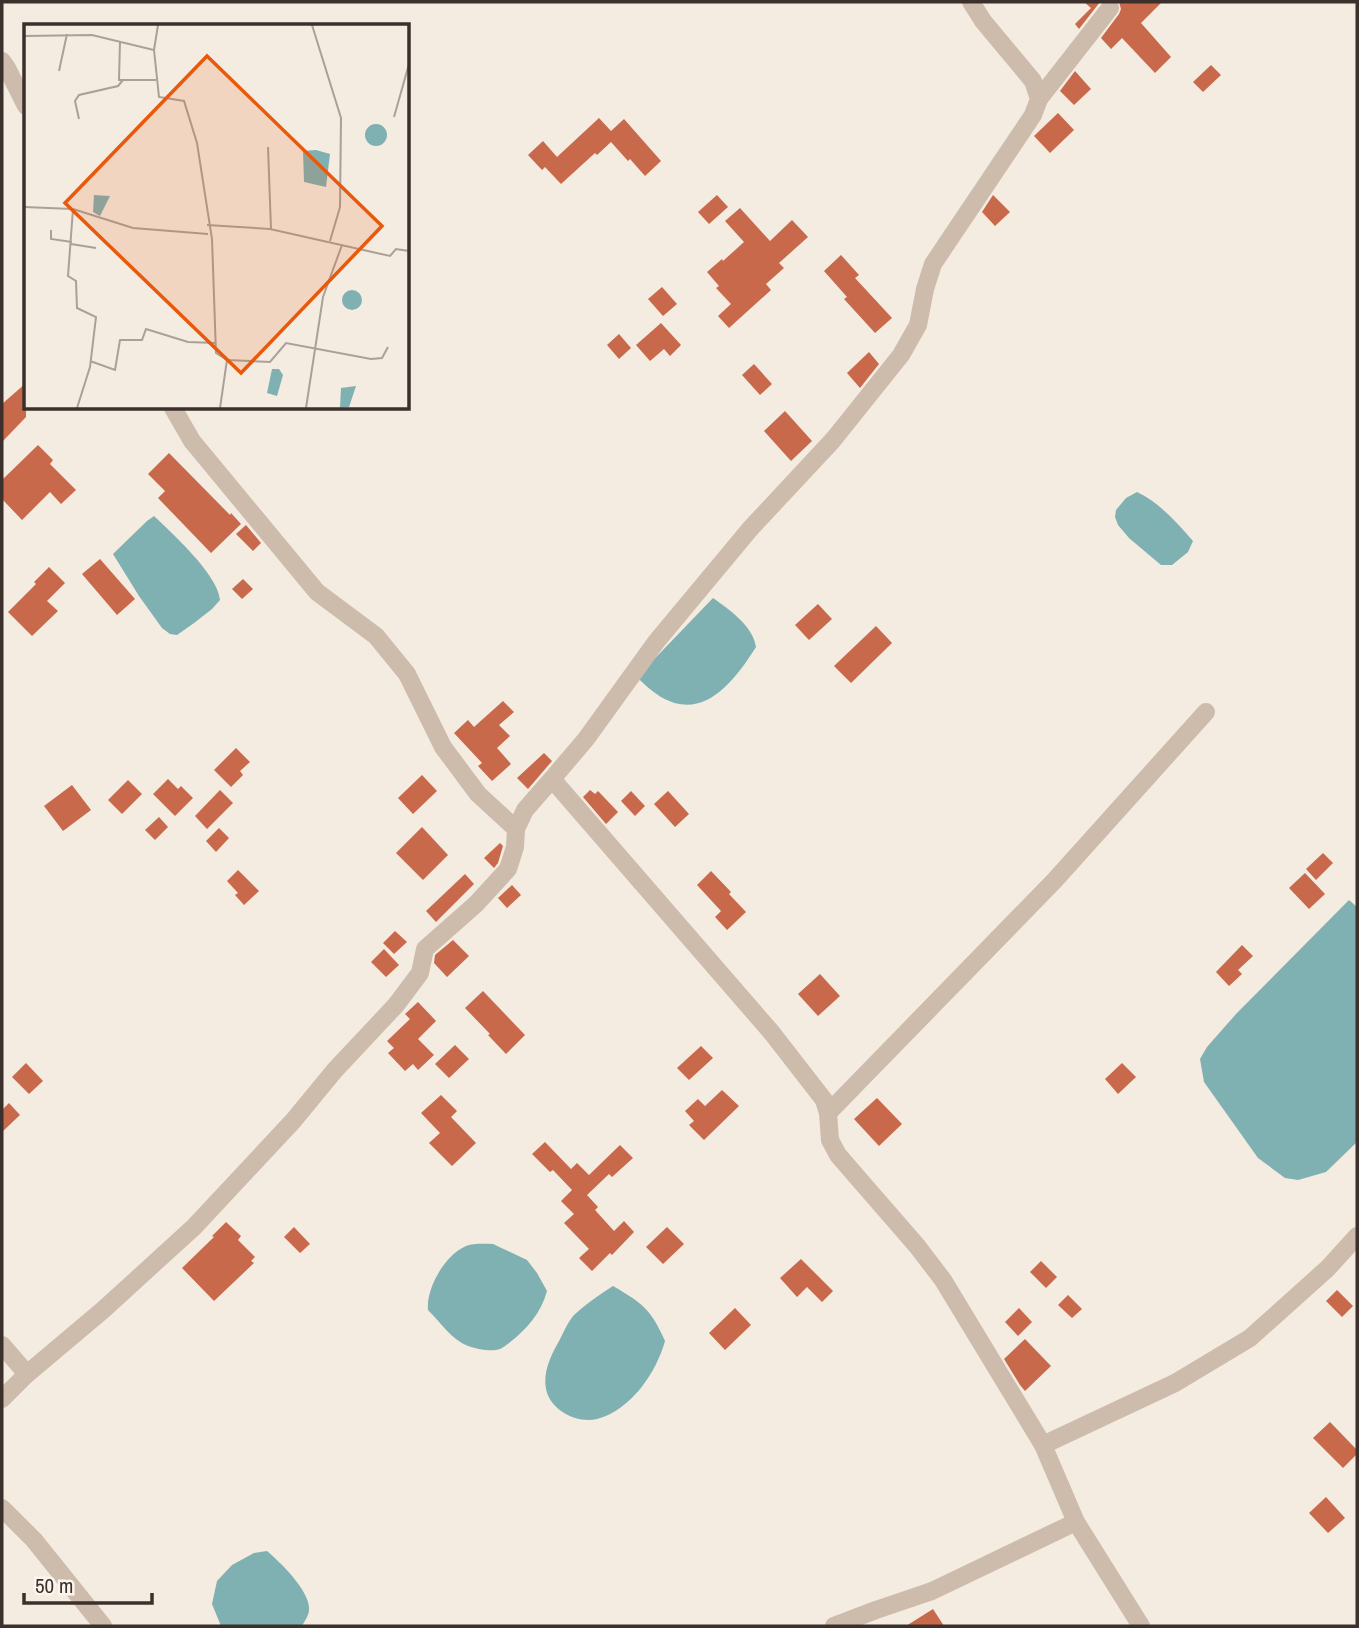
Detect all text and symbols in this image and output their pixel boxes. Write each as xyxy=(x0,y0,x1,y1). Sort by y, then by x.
inset map xyxy=(24,24,410,410)
scale bar xyxy=(24,1562,152,1606)
text: 50 m xyxy=(35,1571,73,1600)

